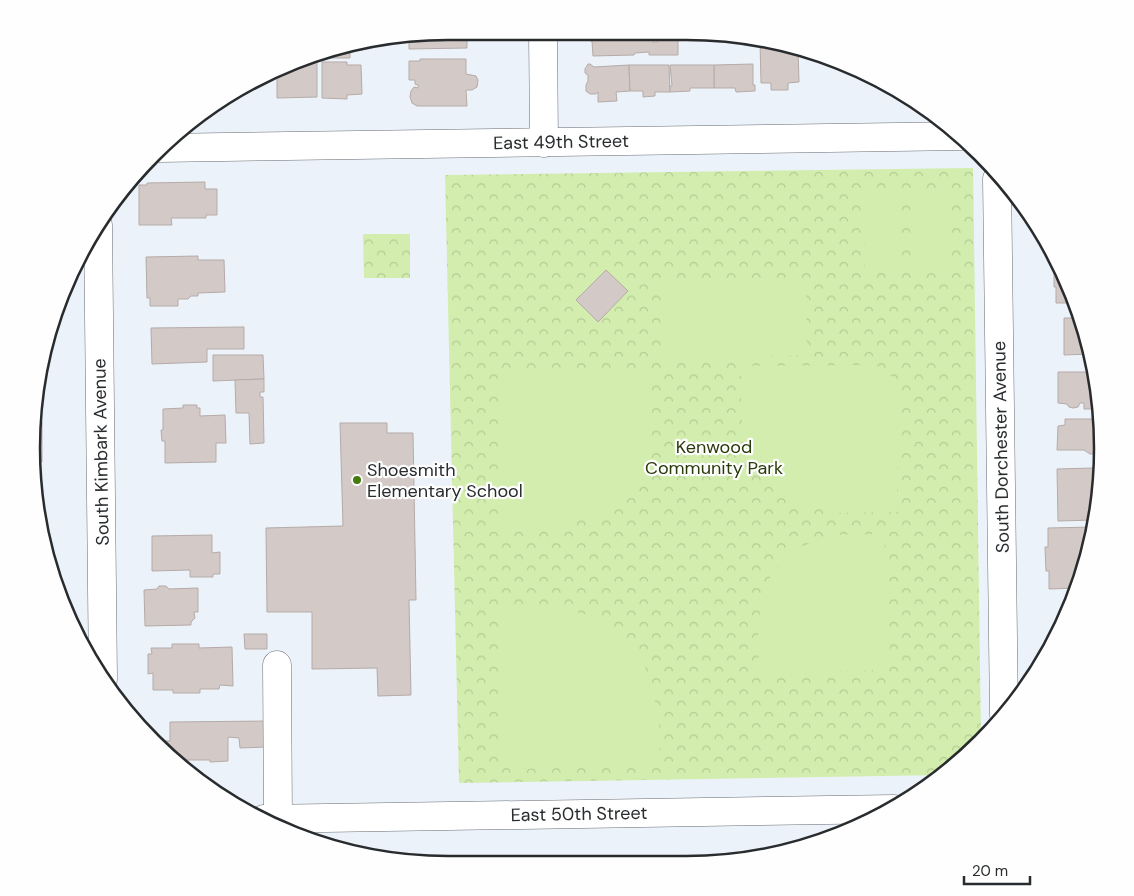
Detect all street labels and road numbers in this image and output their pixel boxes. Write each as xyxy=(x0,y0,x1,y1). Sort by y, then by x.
street label: East 49th Street xyxy=(493,129,629,155)
street label: South Dorchester Avenue xyxy=(987,341,1015,553)
street label: South Kimbark Avenue xyxy=(87,358,115,546)
street label: East 50th Street xyxy=(510,801,648,827)

